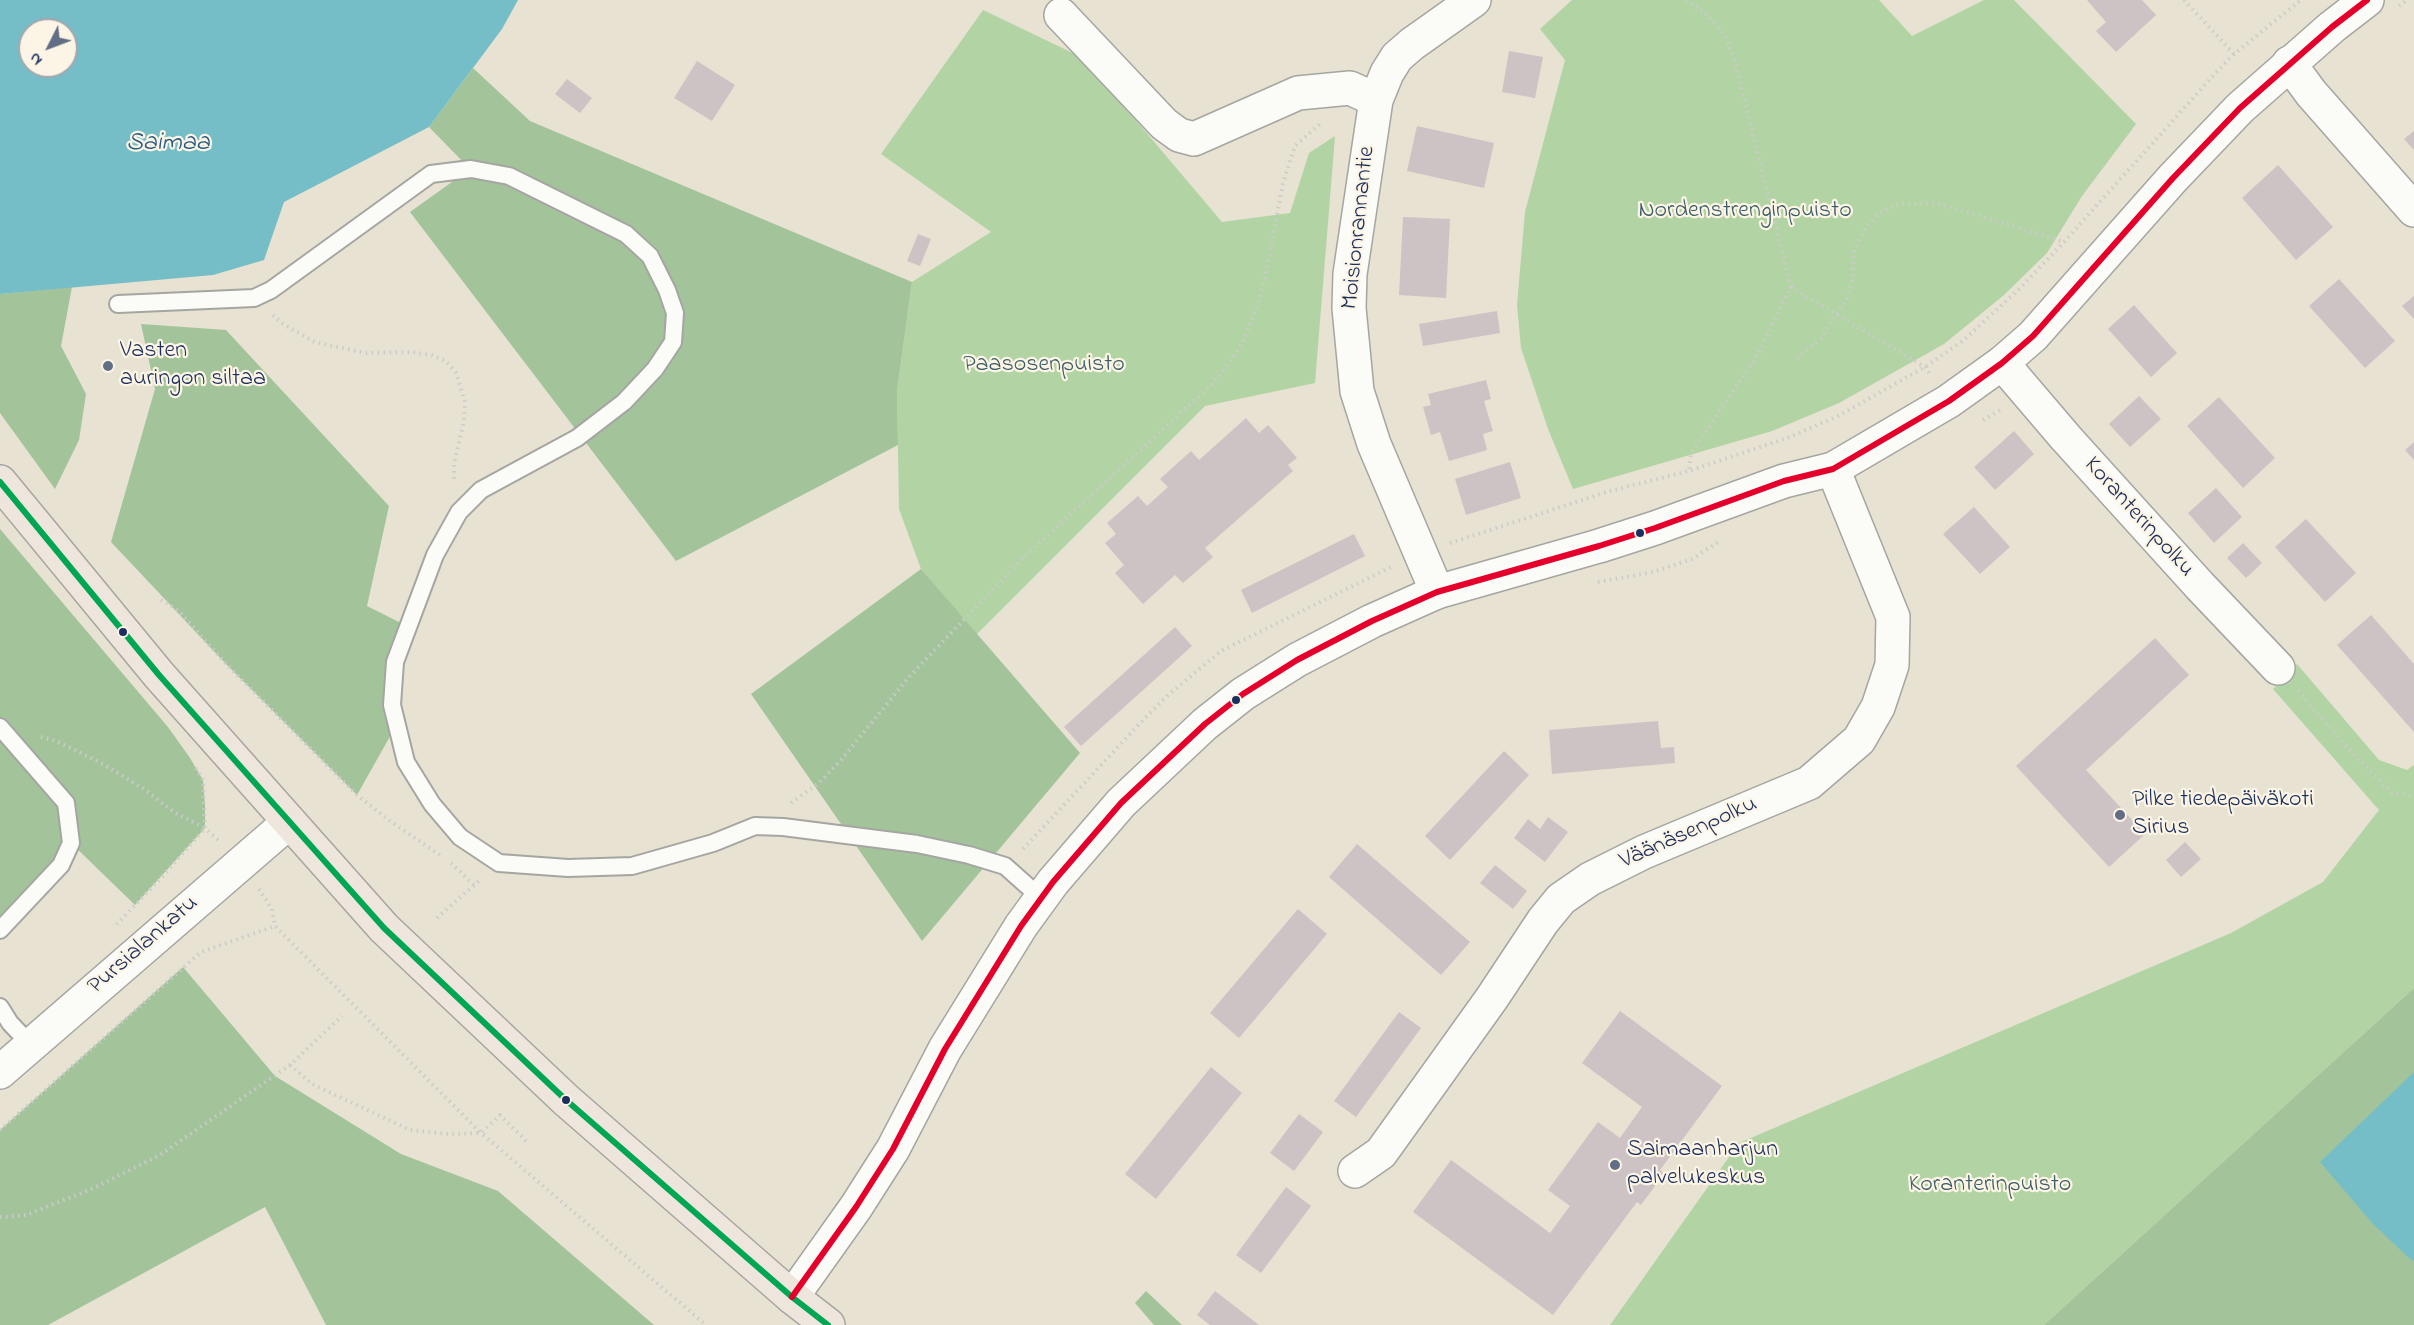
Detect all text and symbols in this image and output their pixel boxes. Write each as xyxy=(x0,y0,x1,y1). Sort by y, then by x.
north arrow xyxy=(18,18,78,78)
text: N xyxy=(24,47,49,71)
water label: Saimaa xyxy=(126,129,210,161)
street label: Moisionrannantie xyxy=(1337,145,1383,311)
park label: Nordenstrenginpuisto xyxy=(1638,198,1852,226)
place label: Vasten auringon siltaa xyxy=(120,338,266,394)
park label: Paasosenpuisto xyxy=(963,352,1125,380)
marker: Vasten auringon siltaa xyxy=(101,359,115,373)
street label: Koranterinpolku xyxy=(2077,452,2199,584)
unlabelled marker xyxy=(1634,527,1646,539)
unlabelled marker xyxy=(117,626,129,638)
unlabelled marker xyxy=(1230,694,1242,706)
place label: Pilke tiedepäiväkoti Sirius xyxy=(2132,787,2314,843)
street label: Väänäsenpolku xyxy=(1616,791,1762,877)
marker: Pilke tiedepäiväkoti Sirius xyxy=(2113,808,2127,822)
street label: Pursialankatu xyxy=(83,890,205,1002)
unlabelled marker xyxy=(560,1094,572,1106)
place label: Saimaanharjun palvelukeskus xyxy=(1627,1137,1778,1193)
marker: Saimaanharjun palvelukeskus xyxy=(1608,1158,1622,1172)
park label: Koranterinpuisto xyxy=(1909,1172,2071,1200)

